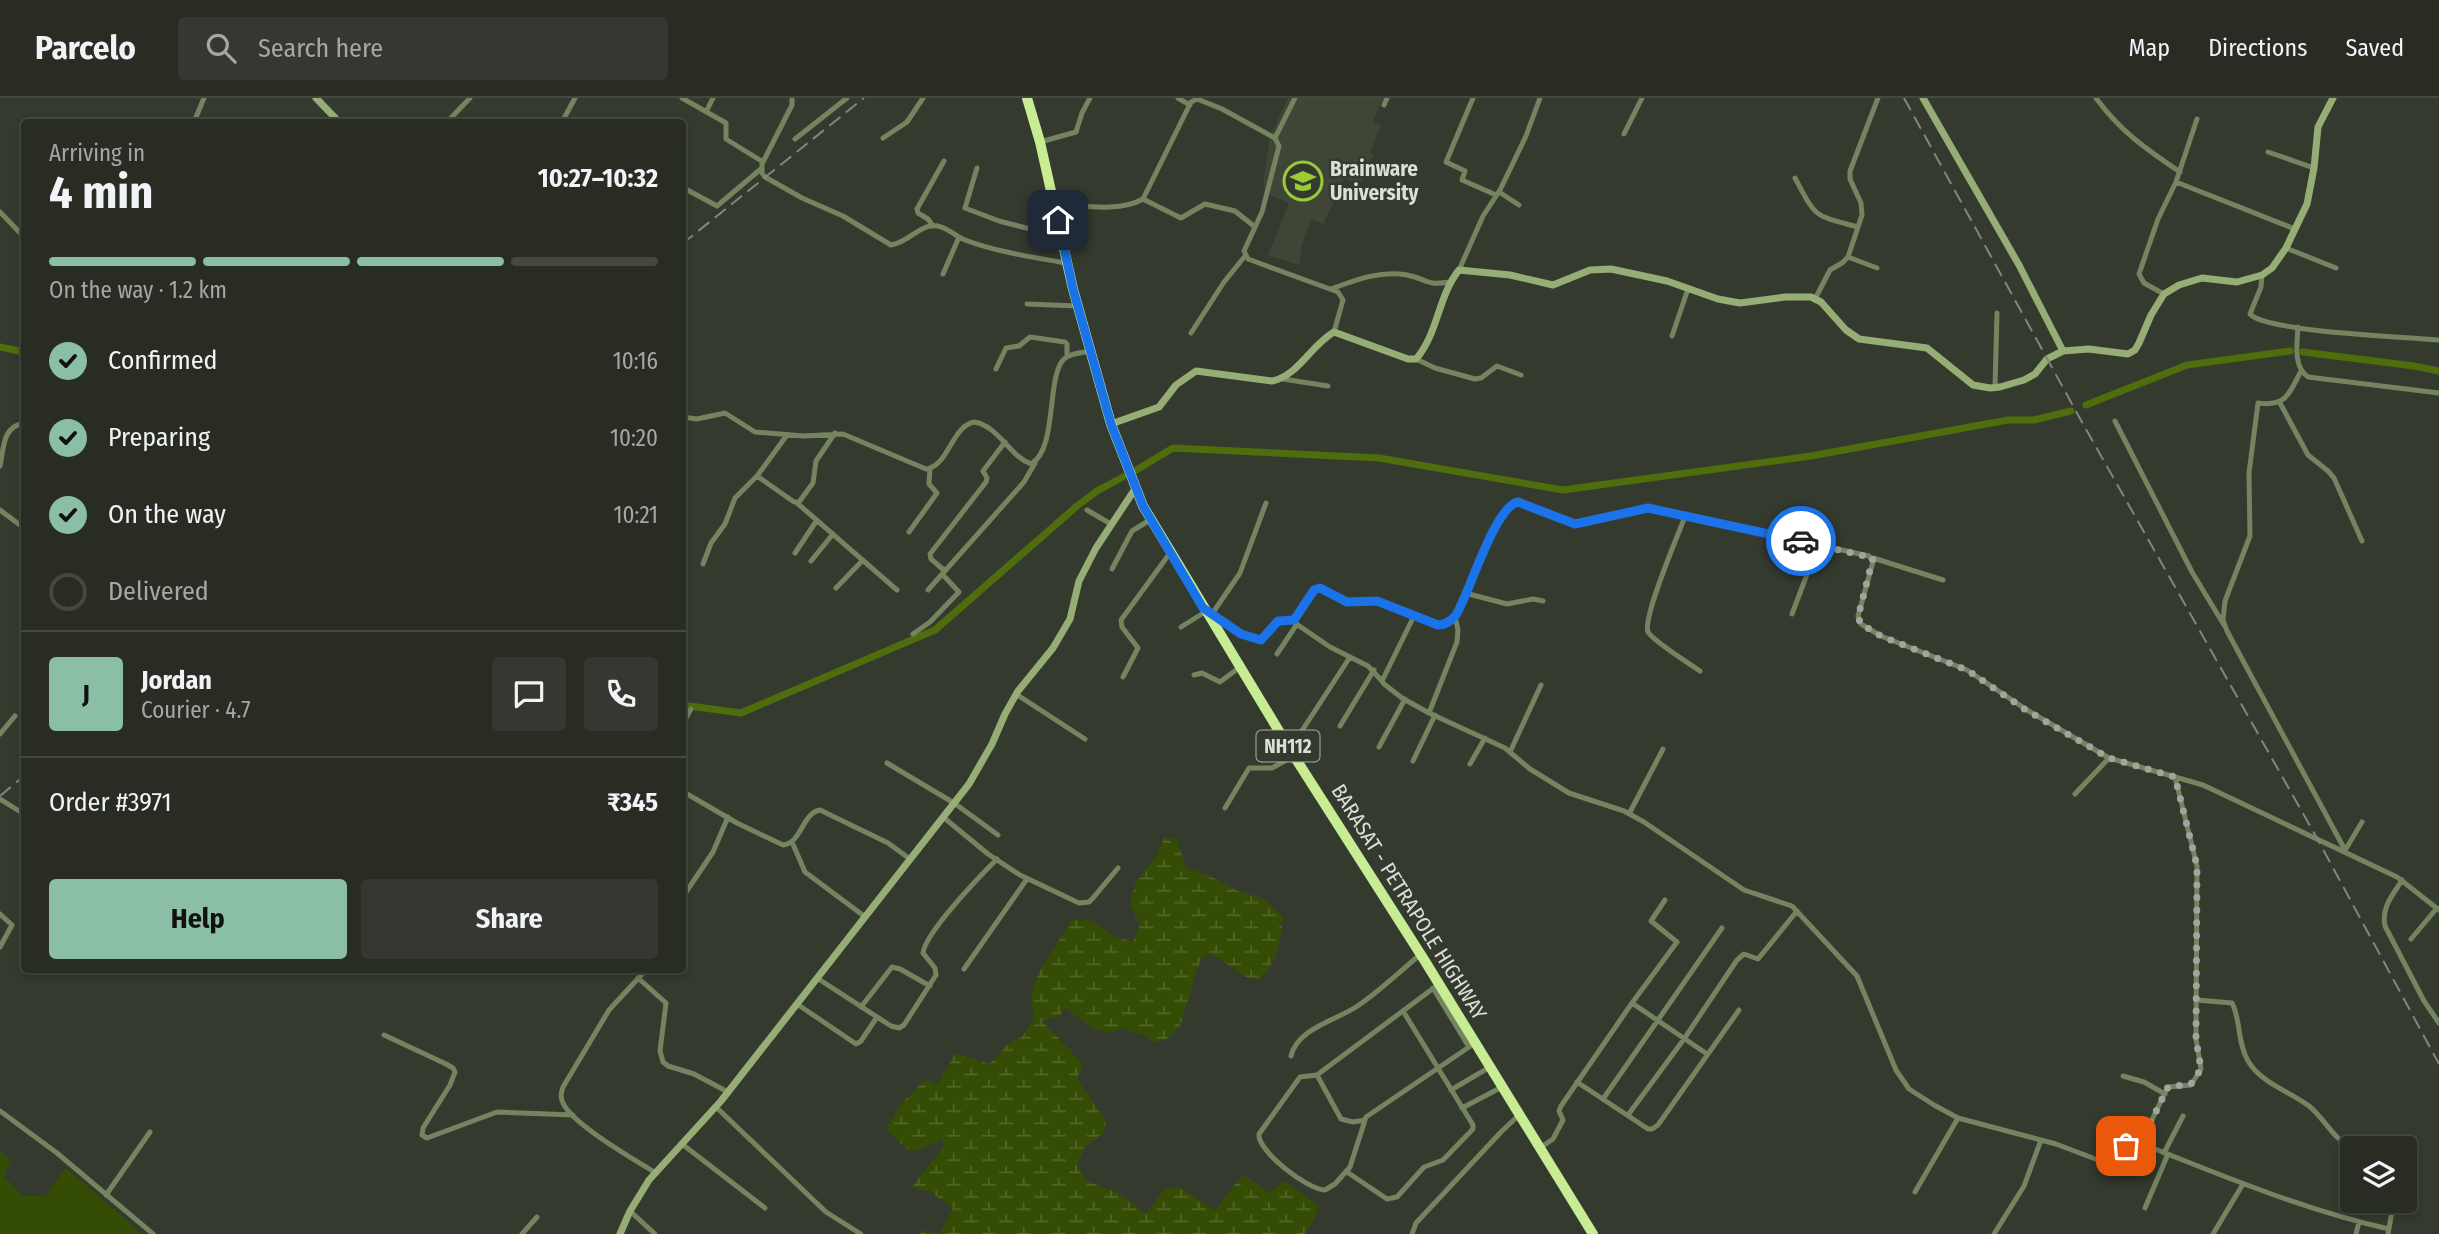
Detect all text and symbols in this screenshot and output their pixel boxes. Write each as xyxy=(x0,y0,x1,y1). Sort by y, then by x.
search box xyxy=(178,17,668,80)
text: Parcelo xyxy=(35,28,136,68)
icon: search xyxy=(202,29,240,67)
text: Search here xyxy=(258,33,383,64)
text: Map xyxy=(2129,34,2170,62)
text: Directions xyxy=(2208,34,2307,62)
text: Saved xyxy=(2345,34,2404,62)
text: Arriving in xyxy=(49,139,145,167)
place label: Brainware University xyxy=(1330,156,1420,206)
school or university icon: Brainware University xyxy=(1282,160,1324,202)
text: 10:27–10:32 xyxy=(538,163,658,194)
text: 4 min xyxy=(49,165,153,220)
pin xyxy=(1028,190,1088,250)
icon: home xyxy=(1039,201,1077,239)
text: On the way · 1.2 km xyxy=(49,276,227,304)
icon: check xyxy=(49,342,87,380)
text: Confirmed xyxy=(108,345,218,376)
text: 10:16 xyxy=(613,347,658,375)
icon: check xyxy=(49,419,87,457)
text: Preparing xyxy=(108,422,210,453)
text: 10:20 xyxy=(610,424,658,452)
icon: check xyxy=(49,496,87,534)
text: On the way xyxy=(108,499,226,530)
text: 10:21 xyxy=(614,501,658,529)
courier xyxy=(1766,506,1836,576)
icon: car xyxy=(1782,522,1820,560)
text: Delivered xyxy=(108,576,209,607)
button: chat xyxy=(492,657,566,731)
button: phone xyxy=(584,657,658,731)
text: Jordan xyxy=(141,665,212,696)
text: J xyxy=(82,679,90,710)
text: Courier · 4.7 xyxy=(141,696,251,724)
road number: NH112 xyxy=(1256,730,1320,762)
street label: BARASAT - PETRAPOLE HIGHWAY xyxy=(1326,779,1493,1025)
text: Order #3971 xyxy=(49,787,172,818)
text: ₹345 xyxy=(607,787,658,818)
button: Help xyxy=(49,879,347,959)
button: Share xyxy=(361,879,658,959)
pin xyxy=(2096,1116,2156,1176)
icon: bag xyxy=(2107,1127,2145,1165)
map controls xyxy=(2340,1136,2417,1213)
button: layers xyxy=(2340,1136,2417,1213)

